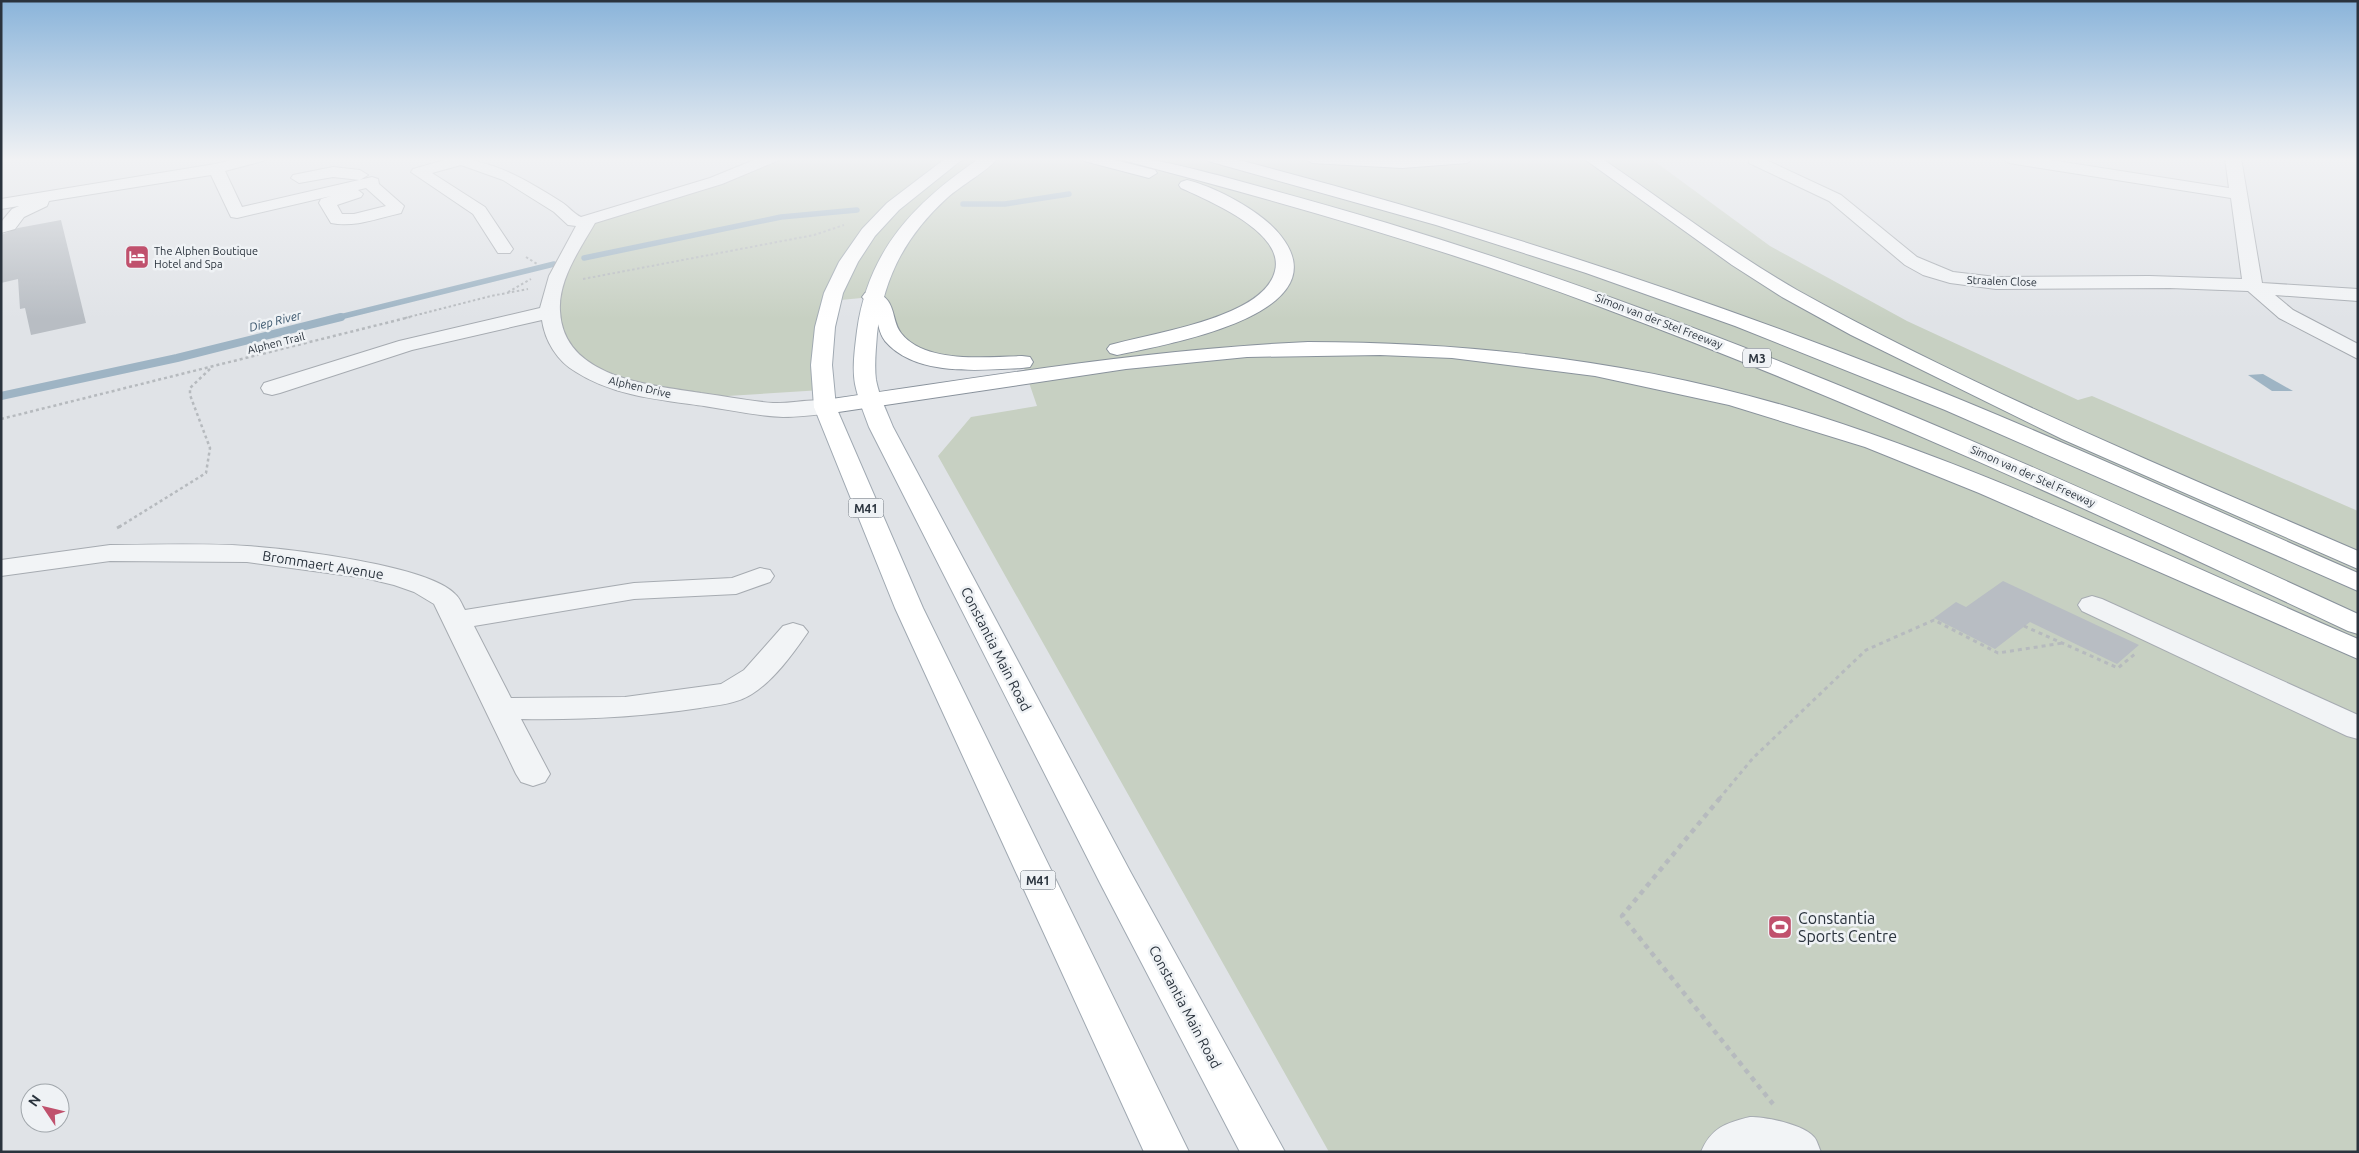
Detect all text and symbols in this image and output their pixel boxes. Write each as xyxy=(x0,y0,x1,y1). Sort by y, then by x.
hotel icon: The Alphen Boutique Hotel and Spa xyxy=(124,244,150,270)
place label: The Alphen Boutique Hotel and Spa xyxy=(154,245,258,270)
street label: Straalen Close xyxy=(1967,274,2037,288)
street label: Simon van der Stel Freeway xyxy=(1594,291,1725,351)
water label: Diep River xyxy=(248,308,303,334)
street label: Alphen Trail xyxy=(246,330,306,356)
road number: M3 xyxy=(1743,348,1771,368)
street label: Alphen Drive xyxy=(608,374,672,400)
street label: Simon van der Stel Freeway xyxy=(1969,443,2098,509)
road number: M41 xyxy=(848,498,884,518)
street label: Brommaert Avenue xyxy=(261,548,385,582)
street label: Constantia Main Road xyxy=(958,584,1034,714)
road number: M41 xyxy=(1020,870,1056,890)
place label: Constantia Sports Centre xyxy=(1798,909,1897,945)
sports icon: Constantia Sports Centre xyxy=(1767,914,1793,940)
street label: Constantia Main Road xyxy=(1146,943,1224,1071)
north arrow xyxy=(20,1083,70,1133)
text: N xyxy=(25,1092,44,1109)

